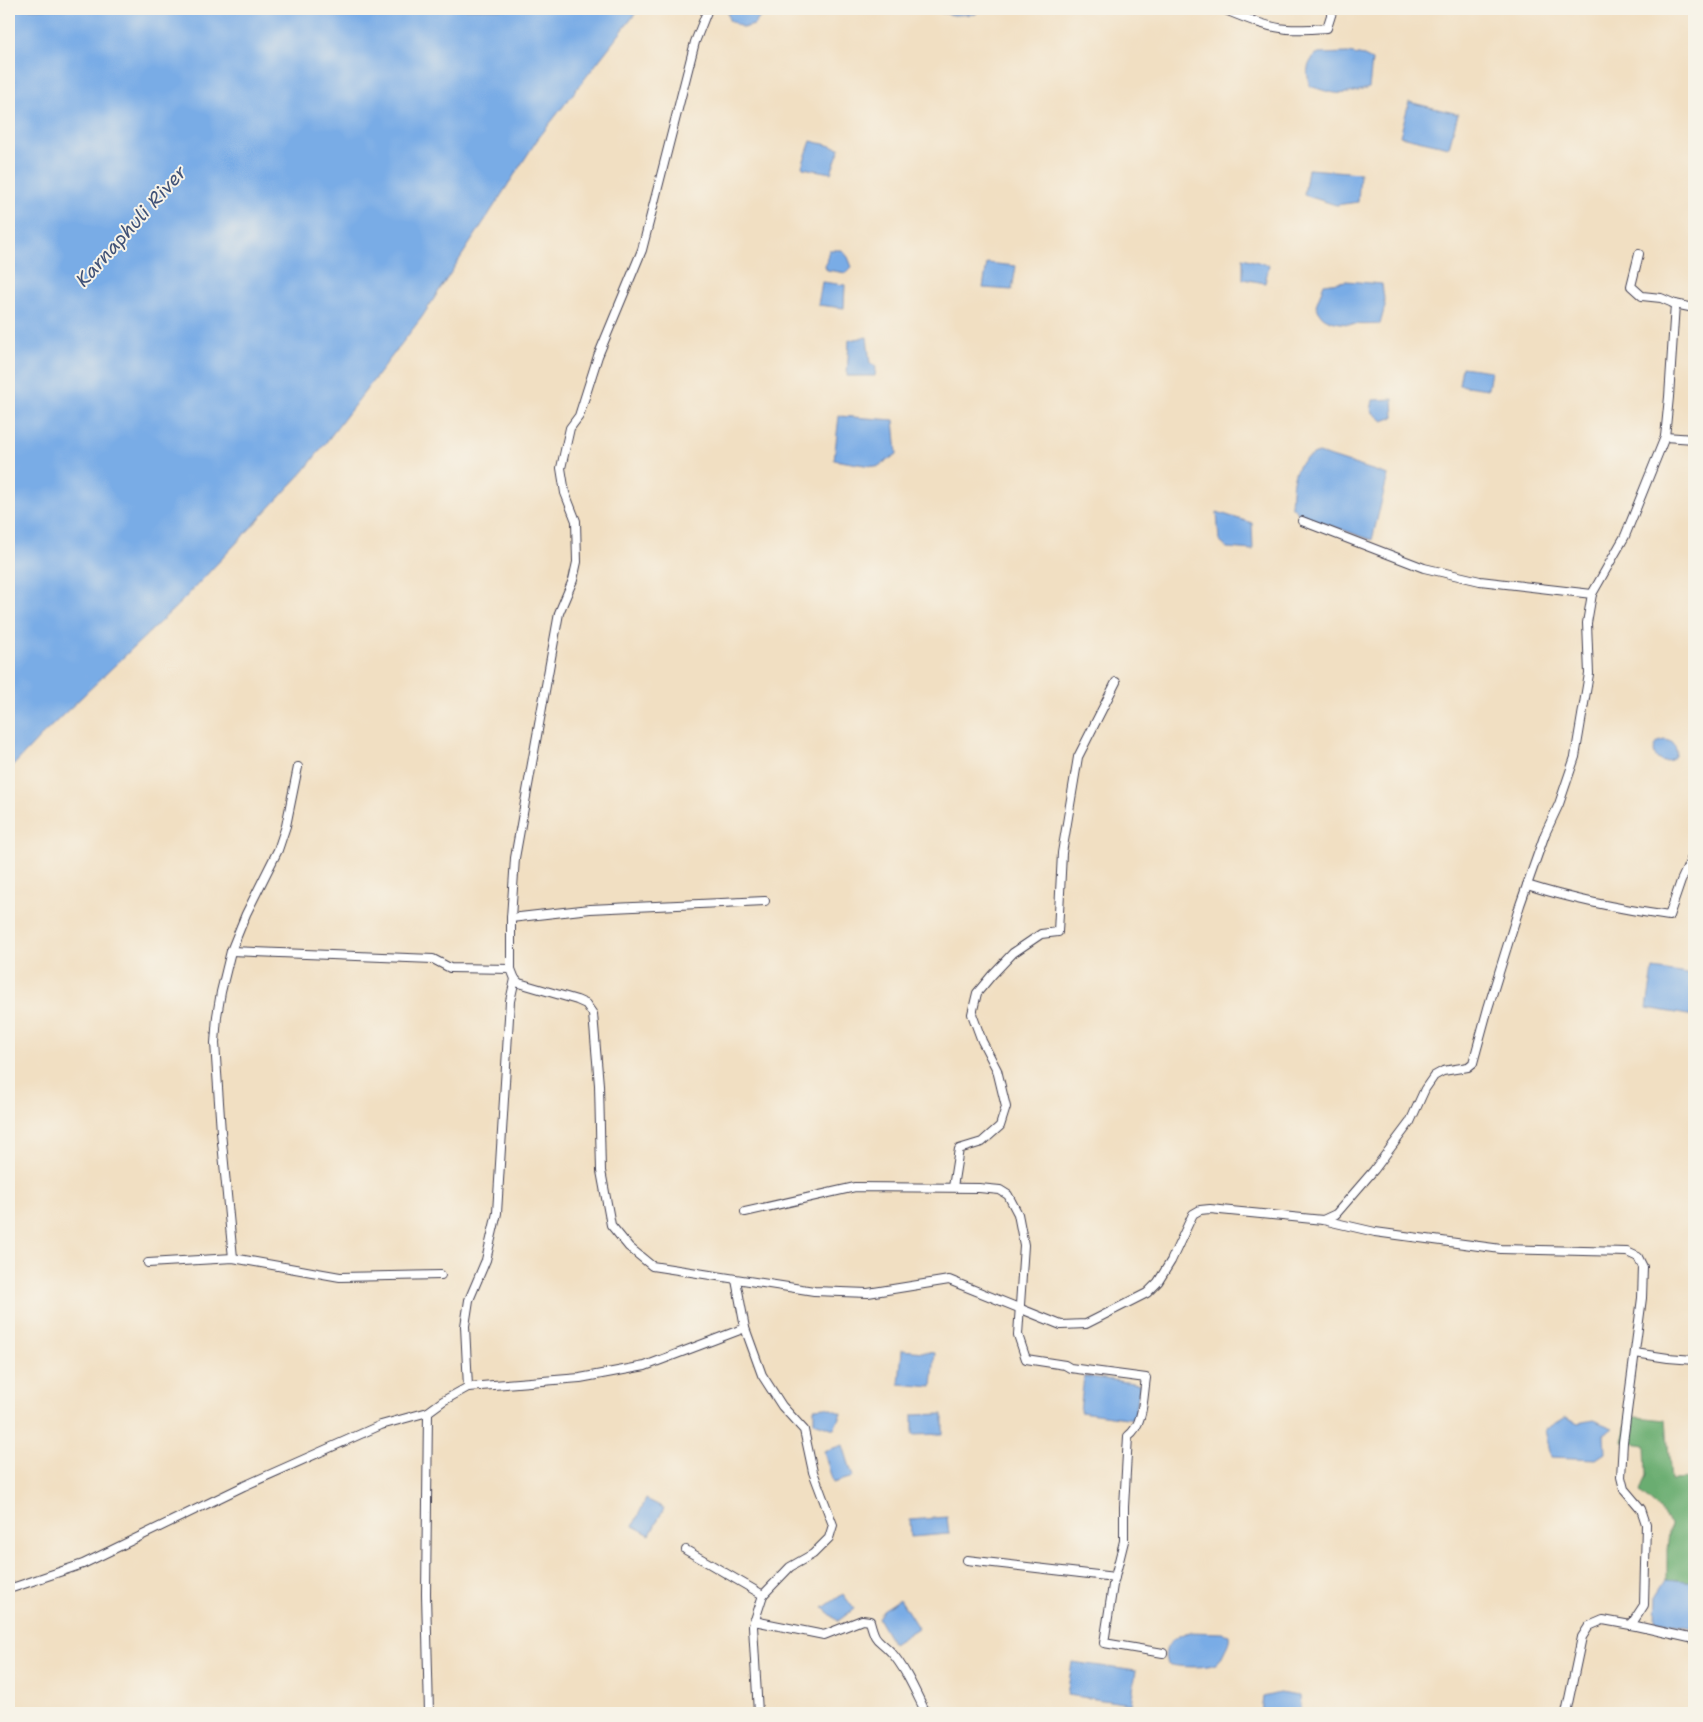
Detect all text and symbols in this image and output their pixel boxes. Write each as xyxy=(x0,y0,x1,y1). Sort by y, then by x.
water label: Karnaphuli River xyxy=(70,159,193,292)

